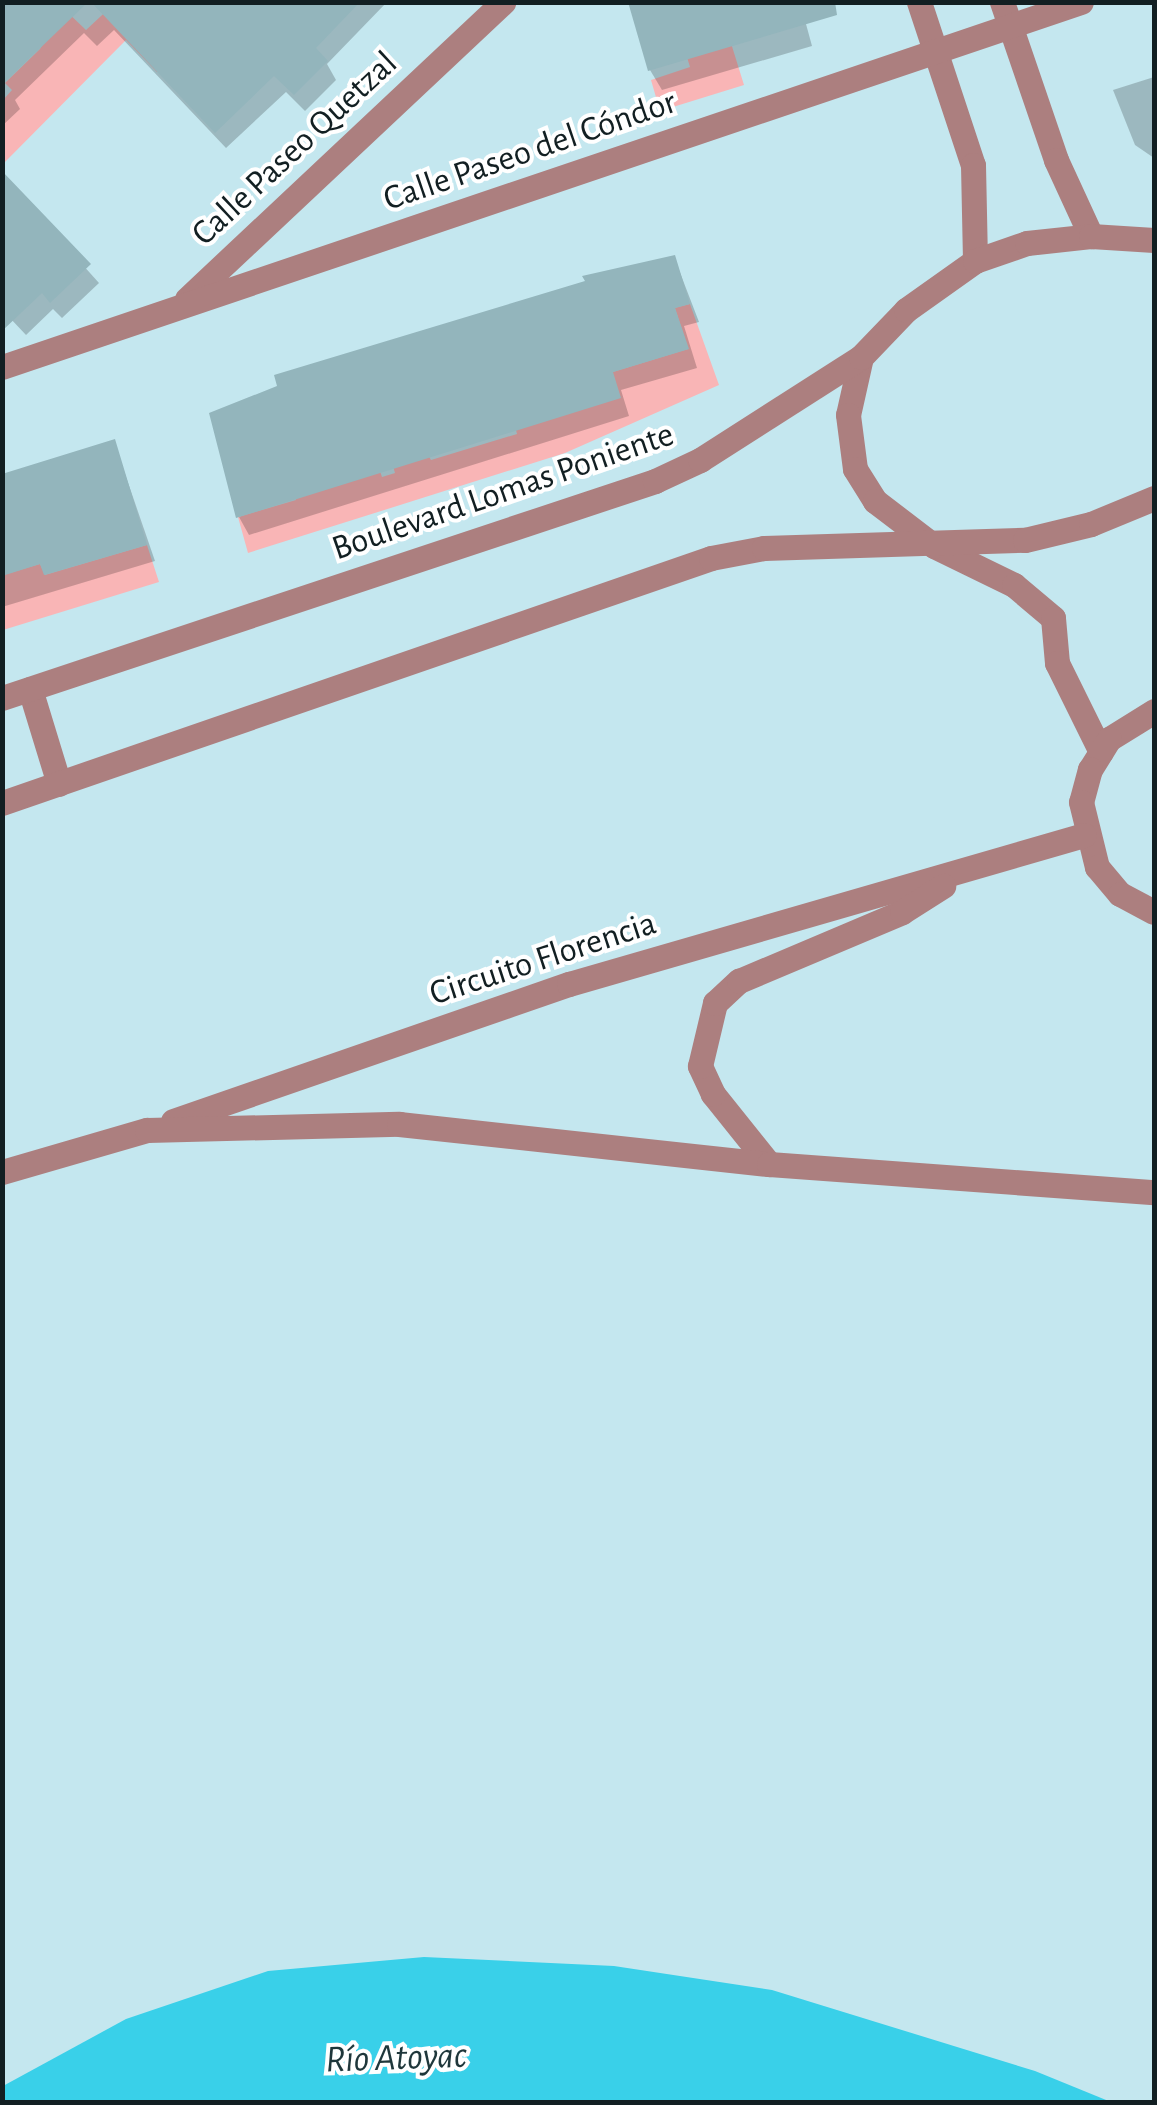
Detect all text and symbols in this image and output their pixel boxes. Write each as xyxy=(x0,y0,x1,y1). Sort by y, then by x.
street label: Calle Paseo Quetzal xyxy=(183,43,407,255)
street label: Calle Paseo del Cóndor xyxy=(378,81,682,221)
street label: Boulevard Lomas Poniente xyxy=(327,414,679,570)
street label: Circuito Florencia xyxy=(424,903,662,1015)
water label: Río Atoyac xyxy=(325,2034,467,2084)

